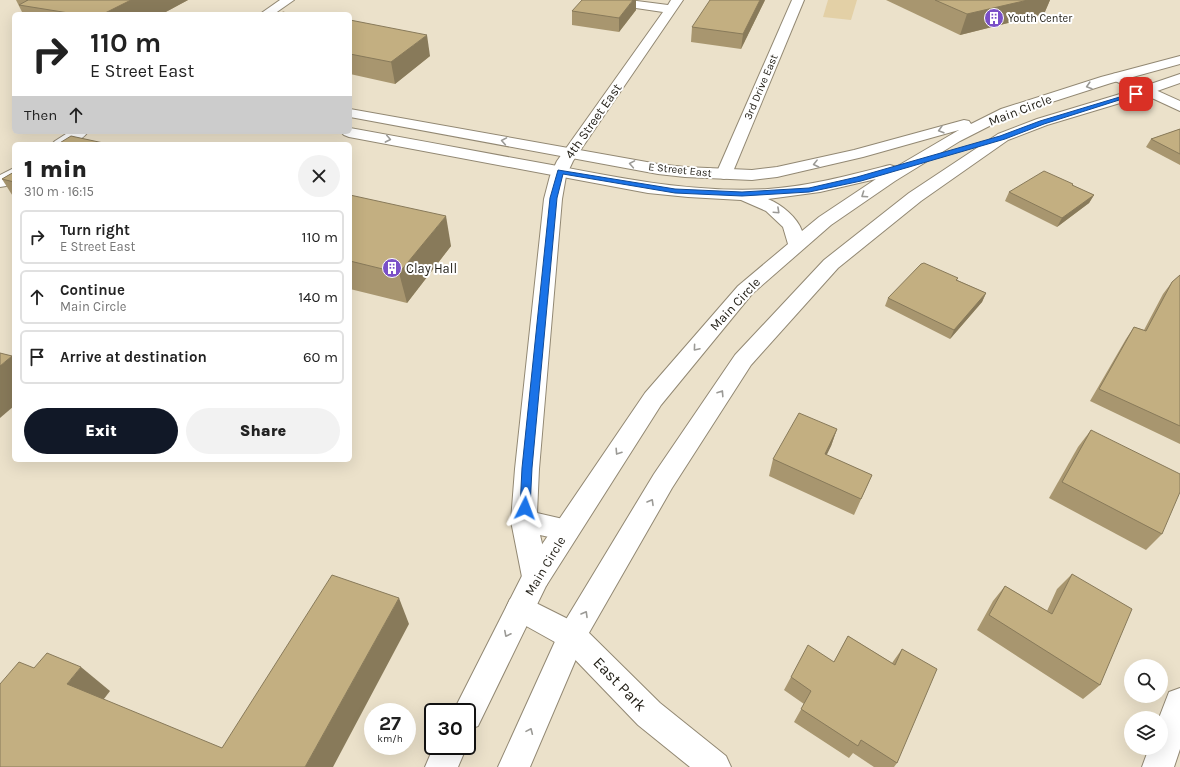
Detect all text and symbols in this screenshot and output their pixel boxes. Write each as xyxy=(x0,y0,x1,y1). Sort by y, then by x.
building icon: Youth Center xyxy=(983,7,1005,29)
place label: Youth Center xyxy=(1008,12,1072,25)
text: 110 m xyxy=(90,26,161,59)
icon: right xyxy=(24,28,76,80)
street label: 3rd Drive East xyxy=(741,52,781,122)
text: E Street East xyxy=(90,60,194,82)
pin xyxy=(1119,77,1153,111)
street label: 4th Street East xyxy=(562,81,624,161)
one-way arrow xyxy=(1085,81,1092,90)
icon: arrive xyxy=(1125,83,1147,105)
street label: Main Circle xyxy=(986,91,1054,129)
icon: ahead xyxy=(65,104,87,126)
text: Then xyxy=(24,106,57,124)
one-way arrow xyxy=(938,125,945,134)
one-way arrow xyxy=(384,134,391,143)
one-way arrow xyxy=(501,137,507,146)
text: 1 min xyxy=(24,155,87,183)
button: close xyxy=(298,155,340,197)
one-way arrow xyxy=(813,159,820,168)
one-way arrow xyxy=(628,160,635,169)
street label: E Street East xyxy=(648,160,712,180)
text: 310 m · 16:15 xyxy=(24,184,94,199)
one-way arrow xyxy=(861,190,868,197)
one-way arrow xyxy=(772,207,780,214)
text: Turn right xyxy=(60,221,130,239)
icon: right xyxy=(26,226,48,248)
text: 110 m xyxy=(302,228,338,246)
text: E Street East xyxy=(60,239,135,254)
building icon: Clay Hall xyxy=(381,257,403,279)
place label: Clay Hall xyxy=(406,261,457,276)
street label: Main Circle xyxy=(707,274,763,333)
text: Continue xyxy=(60,281,125,299)
icon: ahead xyxy=(26,286,48,308)
text: 140 m xyxy=(298,288,338,306)
text: Main Circle xyxy=(60,299,127,314)
one-way arrow xyxy=(693,343,700,350)
icon: arrive xyxy=(26,346,48,368)
text: Arrive at destination xyxy=(60,348,207,366)
text: 60 m xyxy=(303,348,338,366)
one-way arrow xyxy=(716,390,723,397)
button: Exit xyxy=(24,408,178,454)
button: Share xyxy=(186,408,340,454)
one-way arrow xyxy=(616,447,623,454)
position arrow xyxy=(504,487,546,529)
one-way arrow xyxy=(646,499,653,506)
street label: Main Circle xyxy=(521,533,569,598)
one-way arrow xyxy=(581,611,588,618)
one-way arrow xyxy=(504,630,512,638)
street label: East Park xyxy=(589,653,651,715)
map controls xyxy=(1124,659,1168,755)
button: search xyxy=(1124,659,1168,703)
speed limit sign: 30 xyxy=(424,703,476,755)
button: layers xyxy=(1124,711,1168,755)
text: 27 xyxy=(379,712,401,735)
one-way arrow xyxy=(525,728,533,736)
text: km/h xyxy=(377,733,403,745)

